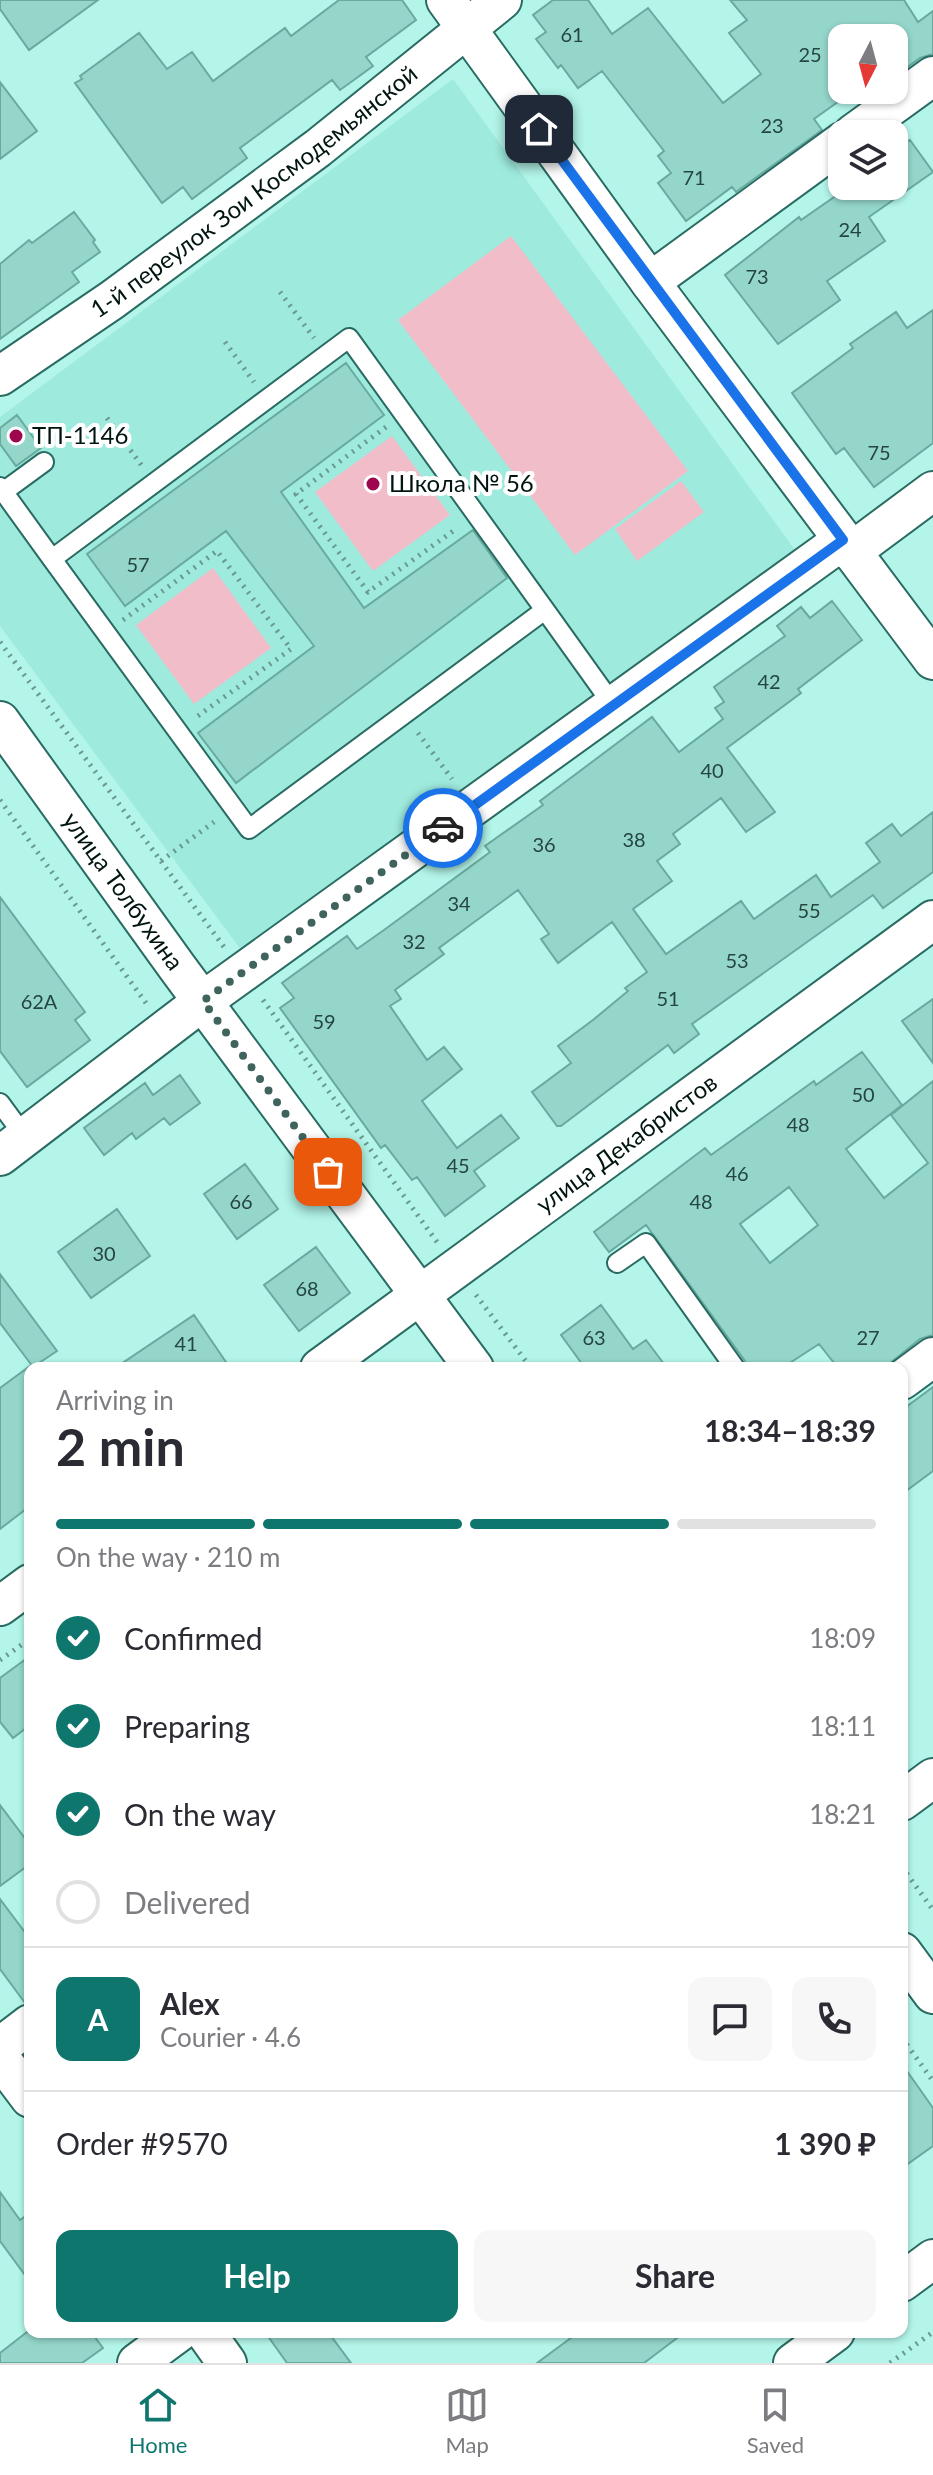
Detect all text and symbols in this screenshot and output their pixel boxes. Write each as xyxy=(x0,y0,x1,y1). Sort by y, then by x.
house number: 61 xyxy=(560,22,584,46)
north arrow xyxy=(828,24,908,104)
map controls xyxy=(828,24,908,200)
house number: 25 xyxy=(798,42,822,66)
street label: 1-й переулок Зои Космодемьянской xyxy=(85,58,422,323)
pin xyxy=(505,95,573,163)
icon: home xyxy=(517,107,561,151)
house number: 23 xyxy=(760,113,784,137)
button: layers xyxy=(828,120,908,200)
house number: 71 xyxy=(682,165,706,189)
house number: 24 xyxy=(838,217,862,241)
house number: 73 xyxy=(745,264,769,288)
place label: ТП-1146 xyxy=(32,420,128,449)
marker: ТП-1146 xyxy=(7,427,25,445)
house number: 75 xyxy=(867,440,891,464)
place label: Школа № 56 xyxy=(389,468,534,497)
marker: Школа № 56 xyxy=(364,475,382,493)
house number: 57 xyxy=(126,552,150,576)
house number: 42 xyxy=(757,669,781,693)
house number: 40 xyxy=(700,758,724,782)
courier xyxy=(403,788,483,868)
street label: улица Толбухина xyxy=(57,806,190,975)
icon: car xyxy=(421,806,465,850)
house number: 38 xyxy=(622,827,646,851)
house number: 36 xyxy=(532,832,556,856)
house number: 34 xyxy=(447,891,471,915)
house number: 55 xyxy=(797,898,821,922)
house number: 32 xyxy=(402,929,426,953)
house number: 53 xyxy=(725,948,749,972)
house number: 51 xyxy=(656,986,680,1010)
house number: 62А xyxy=(21,989,58,1013)
house number: 59 xyxy=(312,1009,336,1033)
street label: улица Декабристов xyxy=(530,1067,722,1218)
house number: 50 xyxy=(851,1082,875,1106)
house number: 48 xyxy=(786,1112,810,1136)
pin xyxy=(294,1138,362,1206)
icon: bag xyxy=(306,1150,350,1194)
house number: 45 xyxy=(446,1153,470,1177)
house number: 46 xyxy=(725,1161,749,1185)
house number: 66 xyxy=(229,1189,253,1213)
house number: 48 xyxy=(689,1189,713,1213)
house number: 30 xyxy=(92,1241,116,1265)
house number: 68 xyxy=(295,1276,319,1300)
house number: 63 xyxy=(582,1325,606,1349)
house number: 27 xyxy=(856,1325,880,1349)
house number: 41 xyxy=(174,1331,198,1355)
text: Arriving in xyxy=(56,1384,174,1416)
text: 18:34–18:39 xyxy=(704,1412,876,1448)
text: 2 min xyxy=(56,1415,185,1477)
text: On the way · 210 m xyxy=(56,1541,280,1573)
icon: check xyxy=(56,1616,100,1660)
text: Confirmed xyxy=(124,1620,263,1656)
text: 18:09 xyxy=(809,1622,876,1654)
icon: check xyxy=(56,1704,100,1748)
text: Preparing xyxy=(124,1708,250,1744)
text: 18:11 xyxy=(809,1710,876,1742)
icon: check xyxy=(56,1792,100,1836)
text: On the way xyxy=(124,1796,276,1832)
text: 18:21 xyxy=(809,1798,876,1830)
text: Delivered xyxy=(124,1884,251,1920)
button: chat xyxy=(688,1977,772,2061)
button: phone xyxy=(792,1977,876,2061)
text: Alex xyxy=(160,1985,220,2021)
text: A xyxy=(88,2001,108,2037)
text: Courier · 4.6 xyxy=(160,2021,301,2053)
text: Order #9570 xyxy=(56,2125,228,2161)
text: 1 390 ₽ xyxy=(774,2125,876,2161)
button: Help xyxy=(56,2230,458,2322)
button: Share xyxy=(474,2230,876,2322)
tab: Home xyxy=(129,2383,187,2458)
tab: Map xyxy=(445,2383,489,2458)
tab: Saved xyxy=(747,2383,804,2458)

